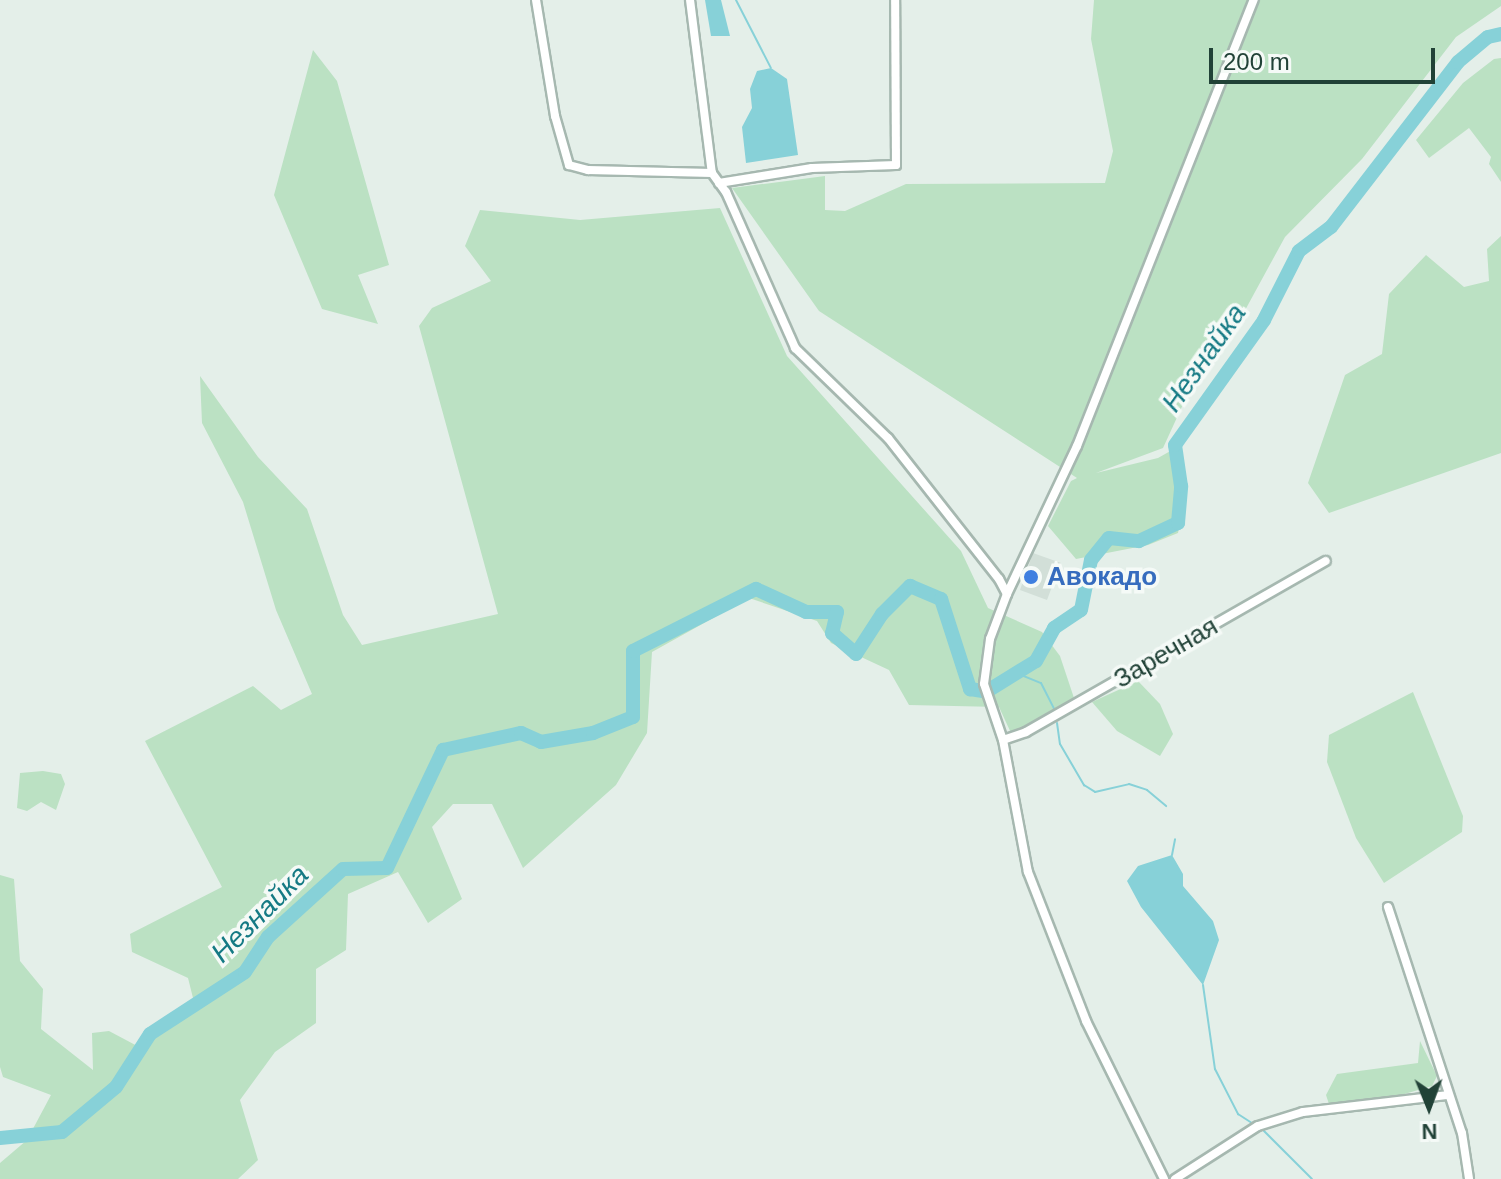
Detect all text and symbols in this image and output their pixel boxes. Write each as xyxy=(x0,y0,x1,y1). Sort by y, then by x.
scale bar xyxy=(1213,32,1439,82)
text: 200 m xyxy=(1223,48,1290,75)
water label: Незнайка xyxy=(1155,298,1253,418)
place label: Авокадо xyxy=(1047,561,1157,593)
marker: Авокадо xyxy=(1022,568,1040,586)
street label: Заречная xyxy=(1109,611,1223,695)
water label: Незнайка xyxy=(204,858,316,970)
north arrow xyxy=(1389,1067,1469,1147)
text: N xyxy=(1421,1119,1438,1144)

